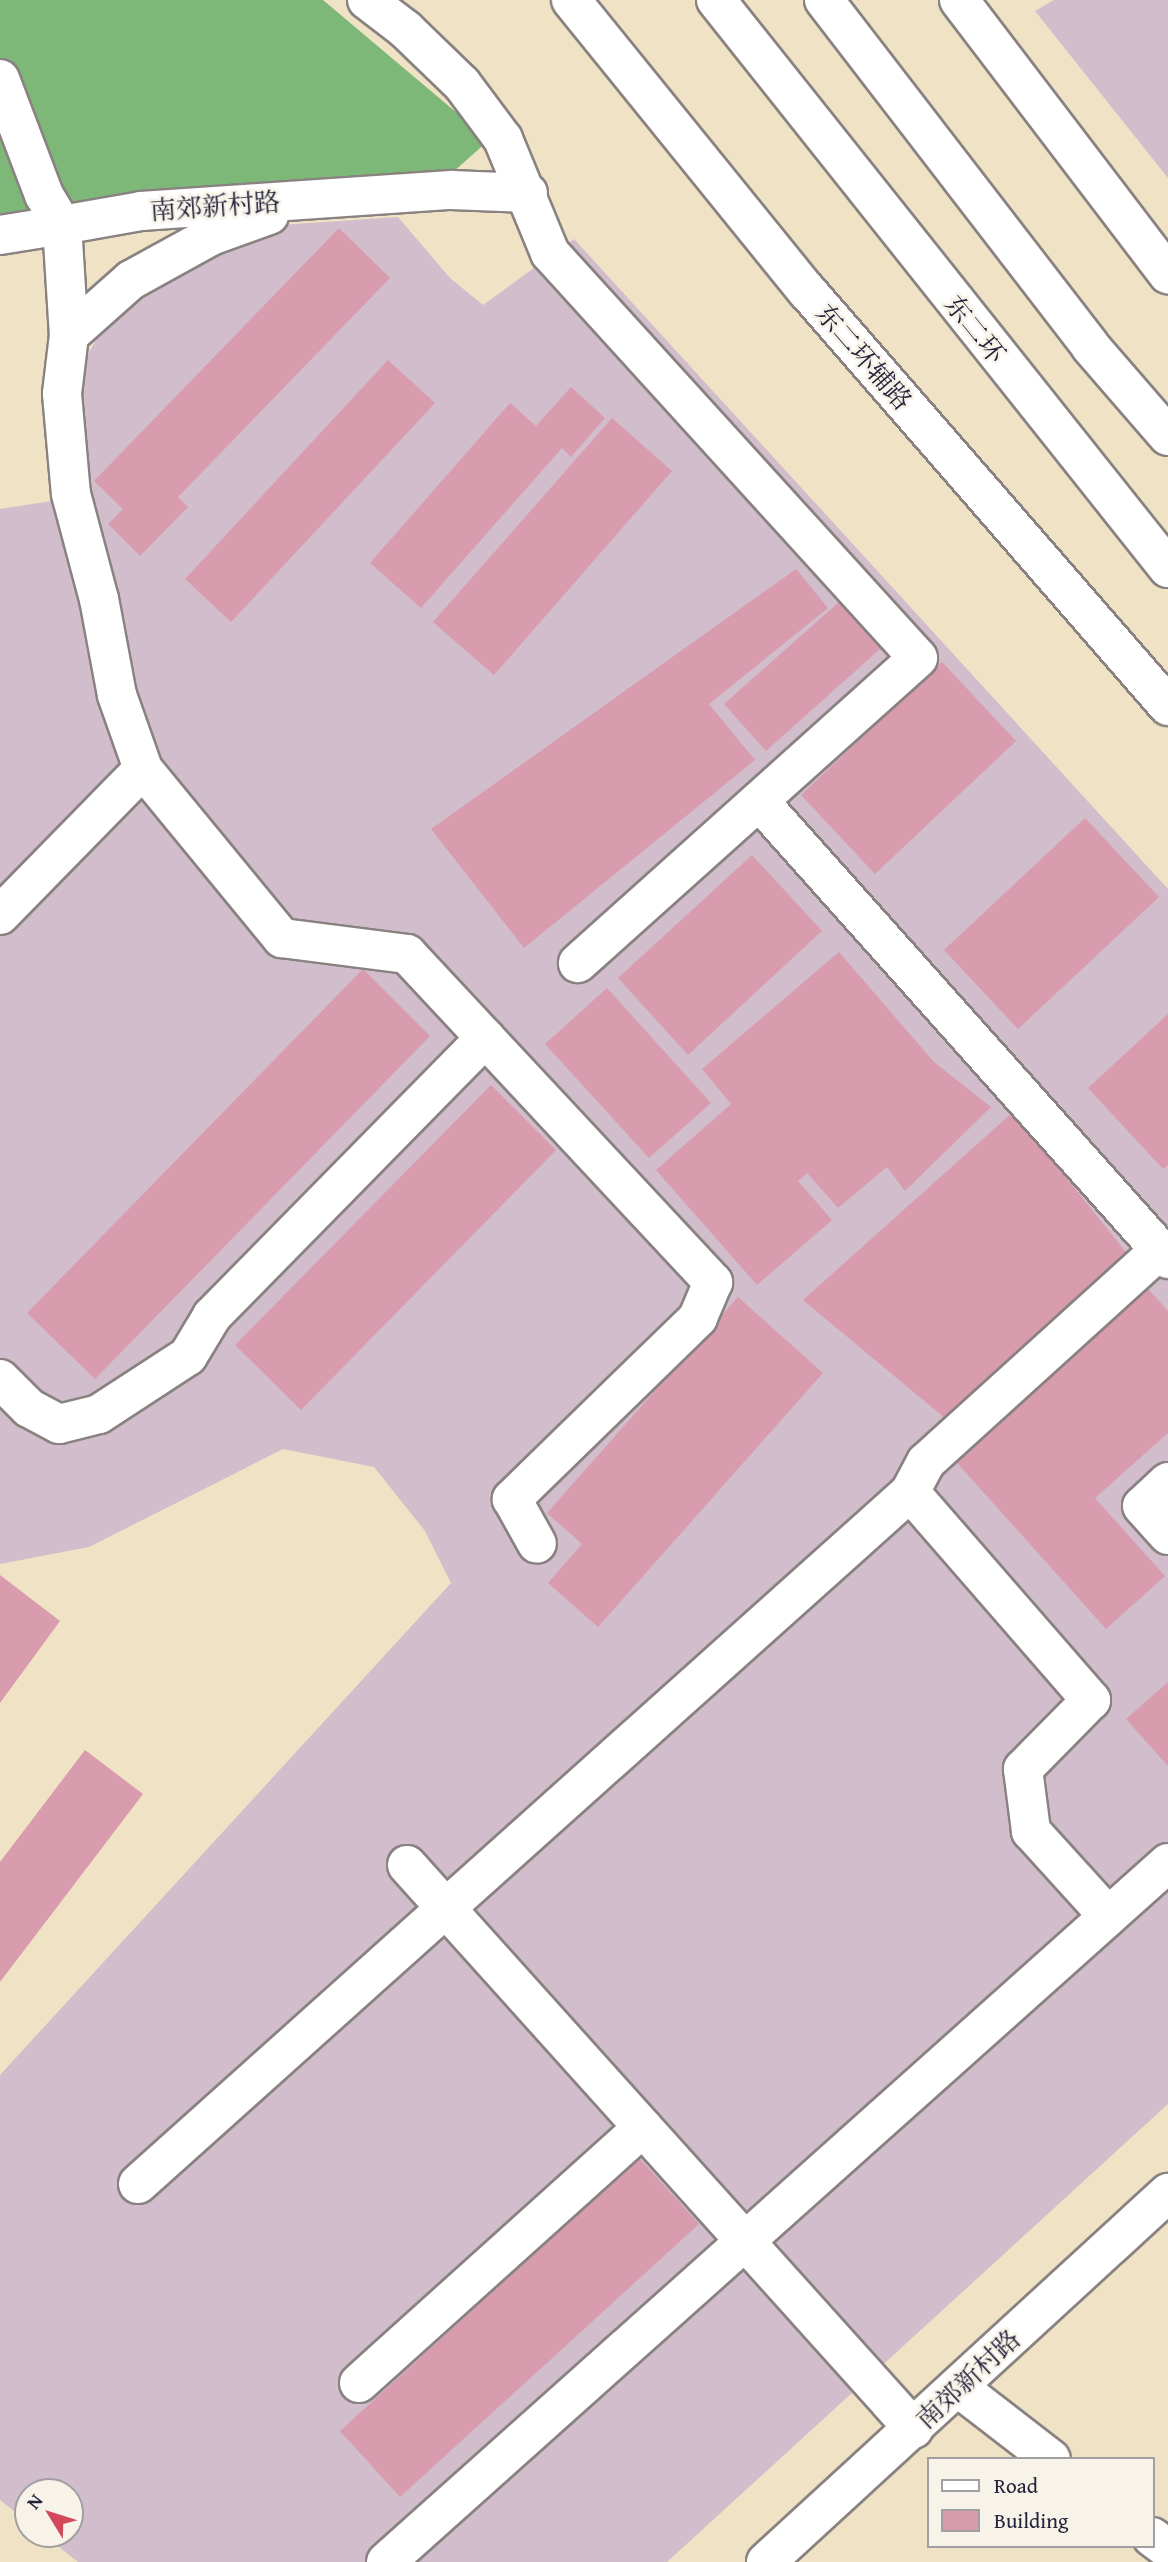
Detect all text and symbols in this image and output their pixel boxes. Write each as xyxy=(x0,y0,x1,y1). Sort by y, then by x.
street label: 南郊新村路 xyxy=(149,186,281,226)
street label: 东二环 xyxy=(938,289,1012,369)
street label: 东二环辅路 xyxy=(810,298,918,416)
street label: 南郊新村路 xyxy=(910,2323,1026,2435)
legend xyxy=(926,2457,1154,2548)
text: Road xyxy=(994,2470,1038,2501)
north arrow xyxy=(14,2478,84,2548)
text: N xyxy=(19,2488,49,2515)
text: Building xyxy=(994,2505,1068,2536)

